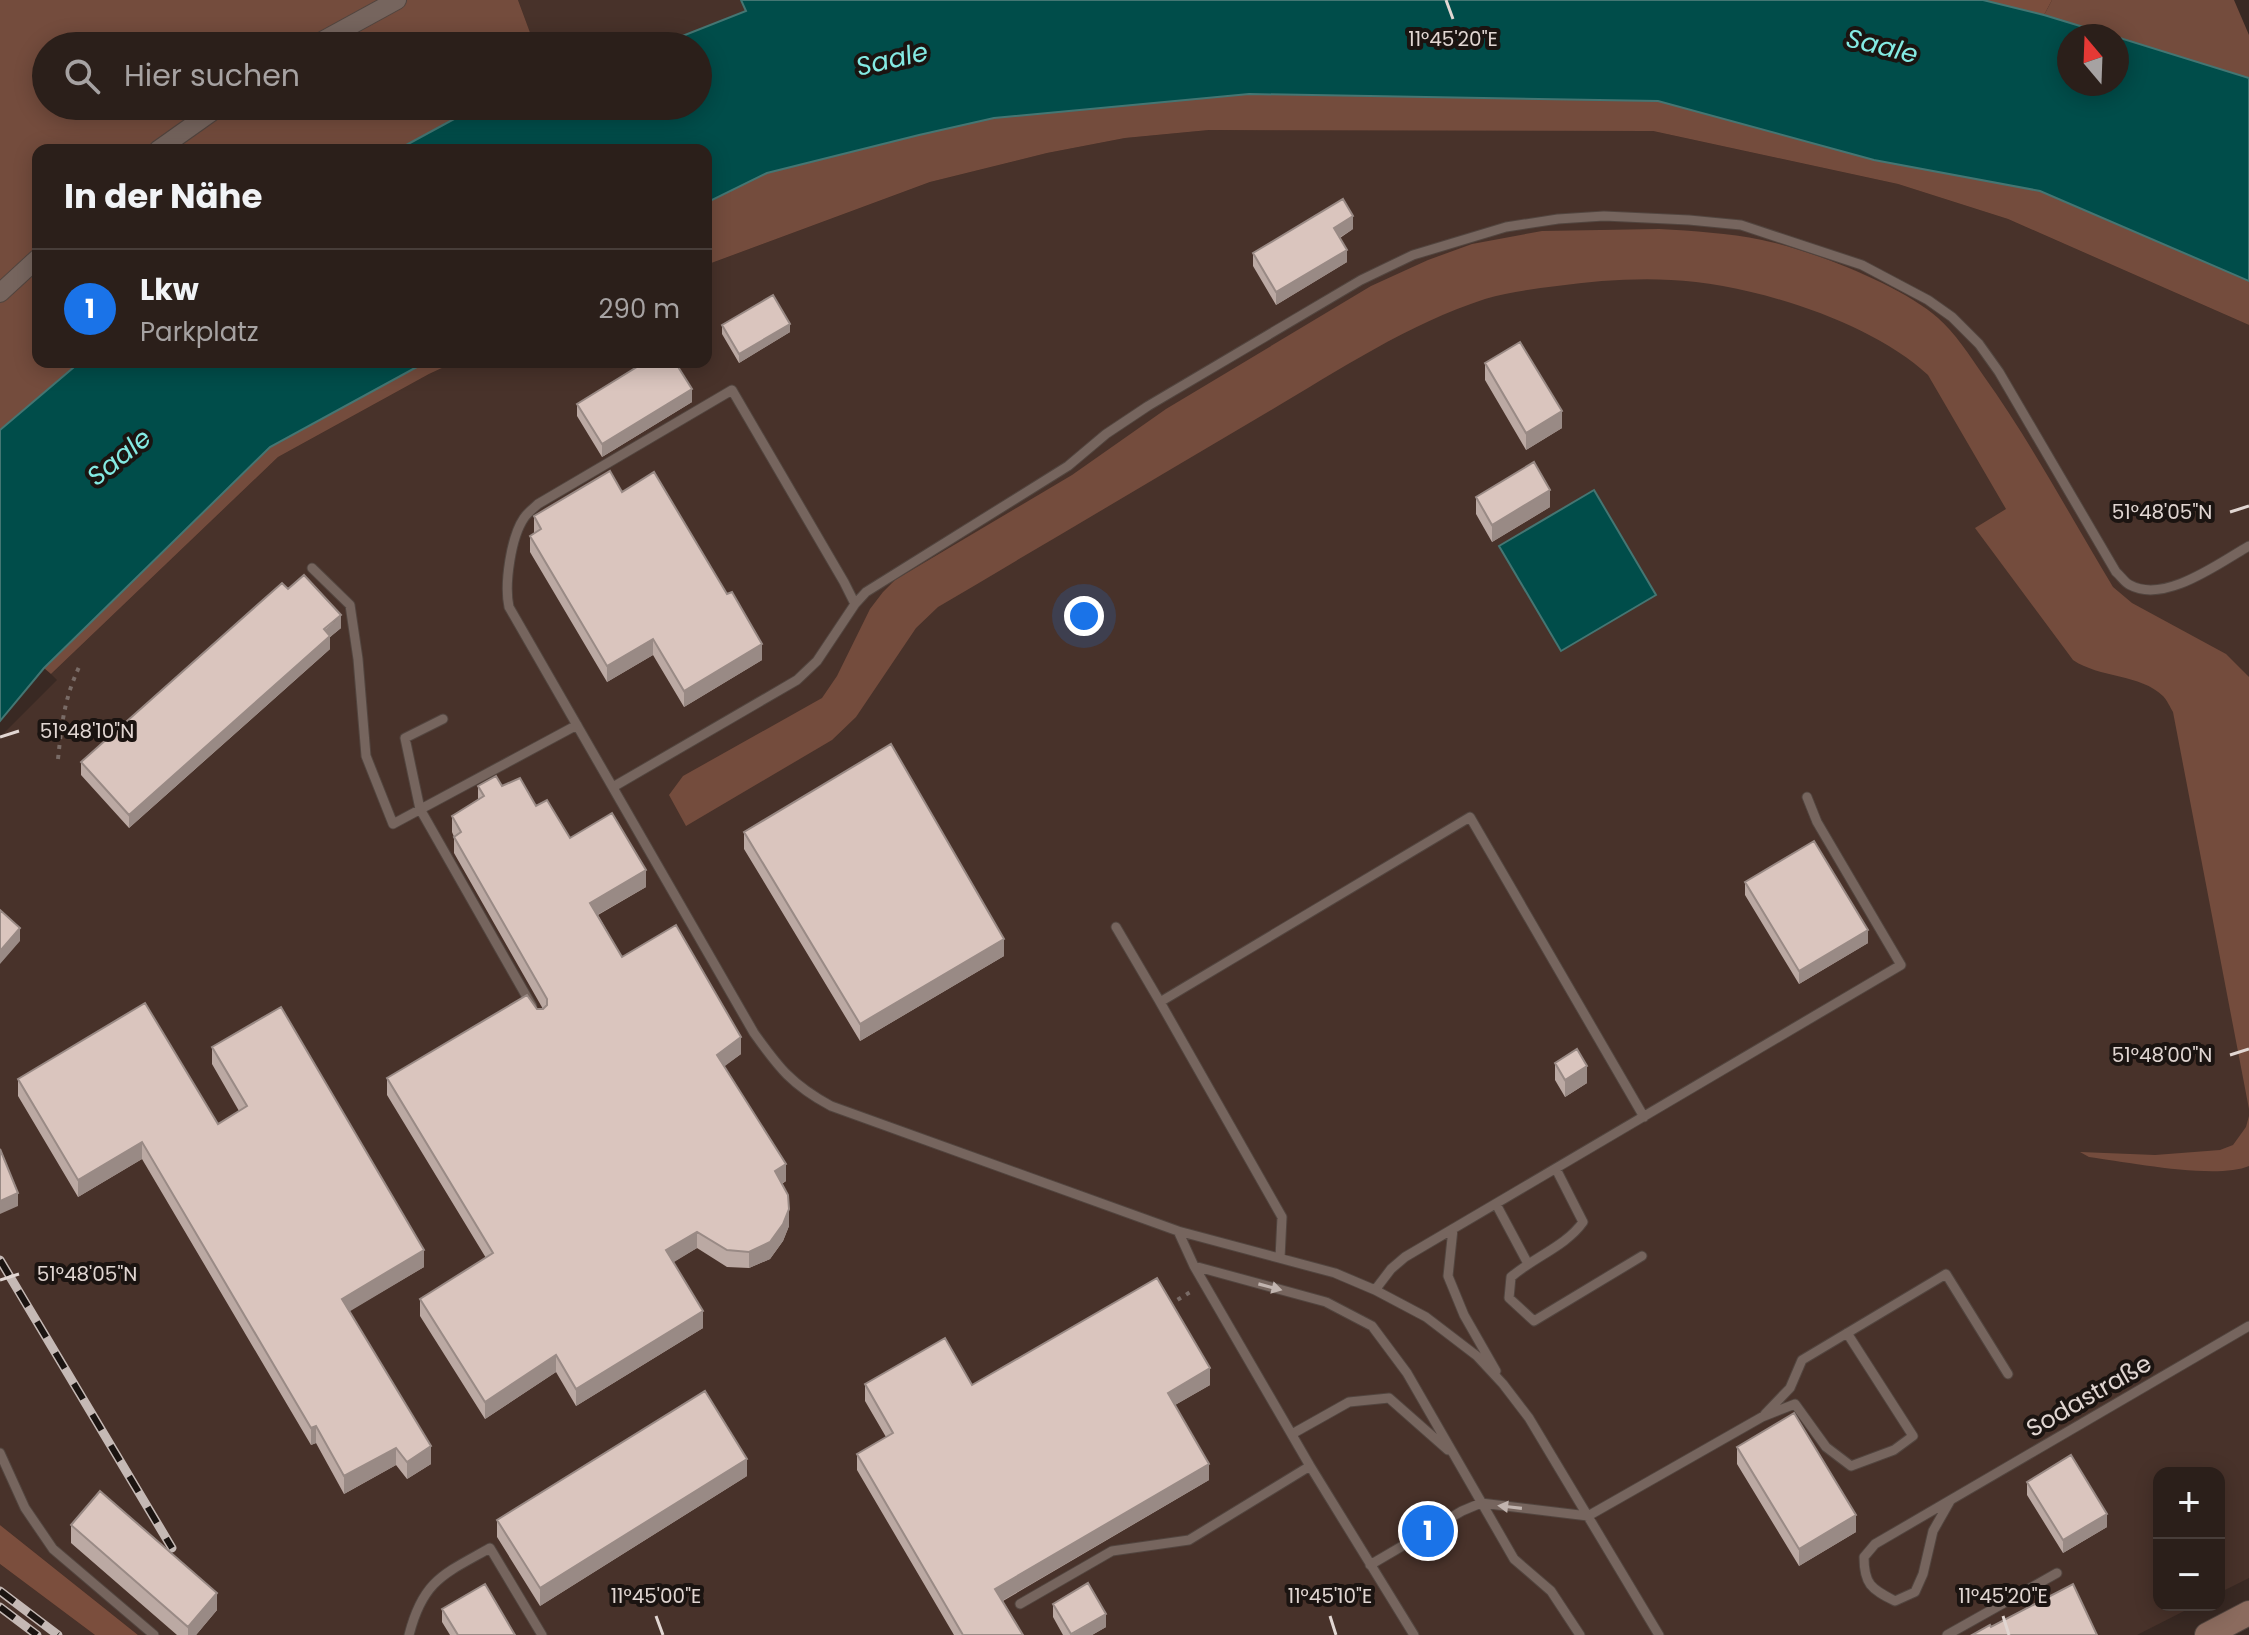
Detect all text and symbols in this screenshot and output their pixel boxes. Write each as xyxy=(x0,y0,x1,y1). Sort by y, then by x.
water label: Saale xyxy=(1842,20,1922,72)
north arrow xyxy=(2057,24,2129,96)
text: 11°45'20"E xyxy=(1408,25,1498,53)
search box xyxy=(32,32,712,120)
water label: Saale xyxy=(852,33,932,85)
icon: search xyxy=(60,54,104,98)
text: Hier suchen xyxy=(124,54,300,97)
text: In der Nähe xyxy=(64,172,262,220)
text: Lkw xyxy=(140,268,199,311)
text: 1 xyxy=(85,291,95,327)
text: 290 m xyxy=(599,291,680,327)
text: Parkplatz xyxy=(140,314,259,350)
water label: Saale xyxy=(79,420,159,494)
text: 51°48'05"N xyxy=(2112,498,2212,526)
your location xyxy=(1064,596,1104,636)
text: 51°48'10"N xyxy=(40,717,134,745)
text: 51°48'00"N xyxy=(2112,1041,2212,1069)
text: 51°48'05"N xyxy=(37,1260,137,1288)
one-way arrow xyxy=(1257,1281,1282,1293)
street label: Sodastraße xyxy=(2020,1346,2157,1445)
map controls xyxy=(2153,1467,2225,1611)
button: + xyxy=(2153,1467,2225,1539)
one-way arrow xyxy=(1497,1500,1522,1513)
pin: 1 xyxy=(1402,1501,1454,1561)
button: − xyxy=(2153,1539,2225,1611)
text: 11°45'00"E xyxy=(611,1582,701,1610)
text: 11°45'10"E xyxy=(1288,1582,1372,1610)
text: 11°45'20"E xyxy=(1958,1582,2048,1610)

